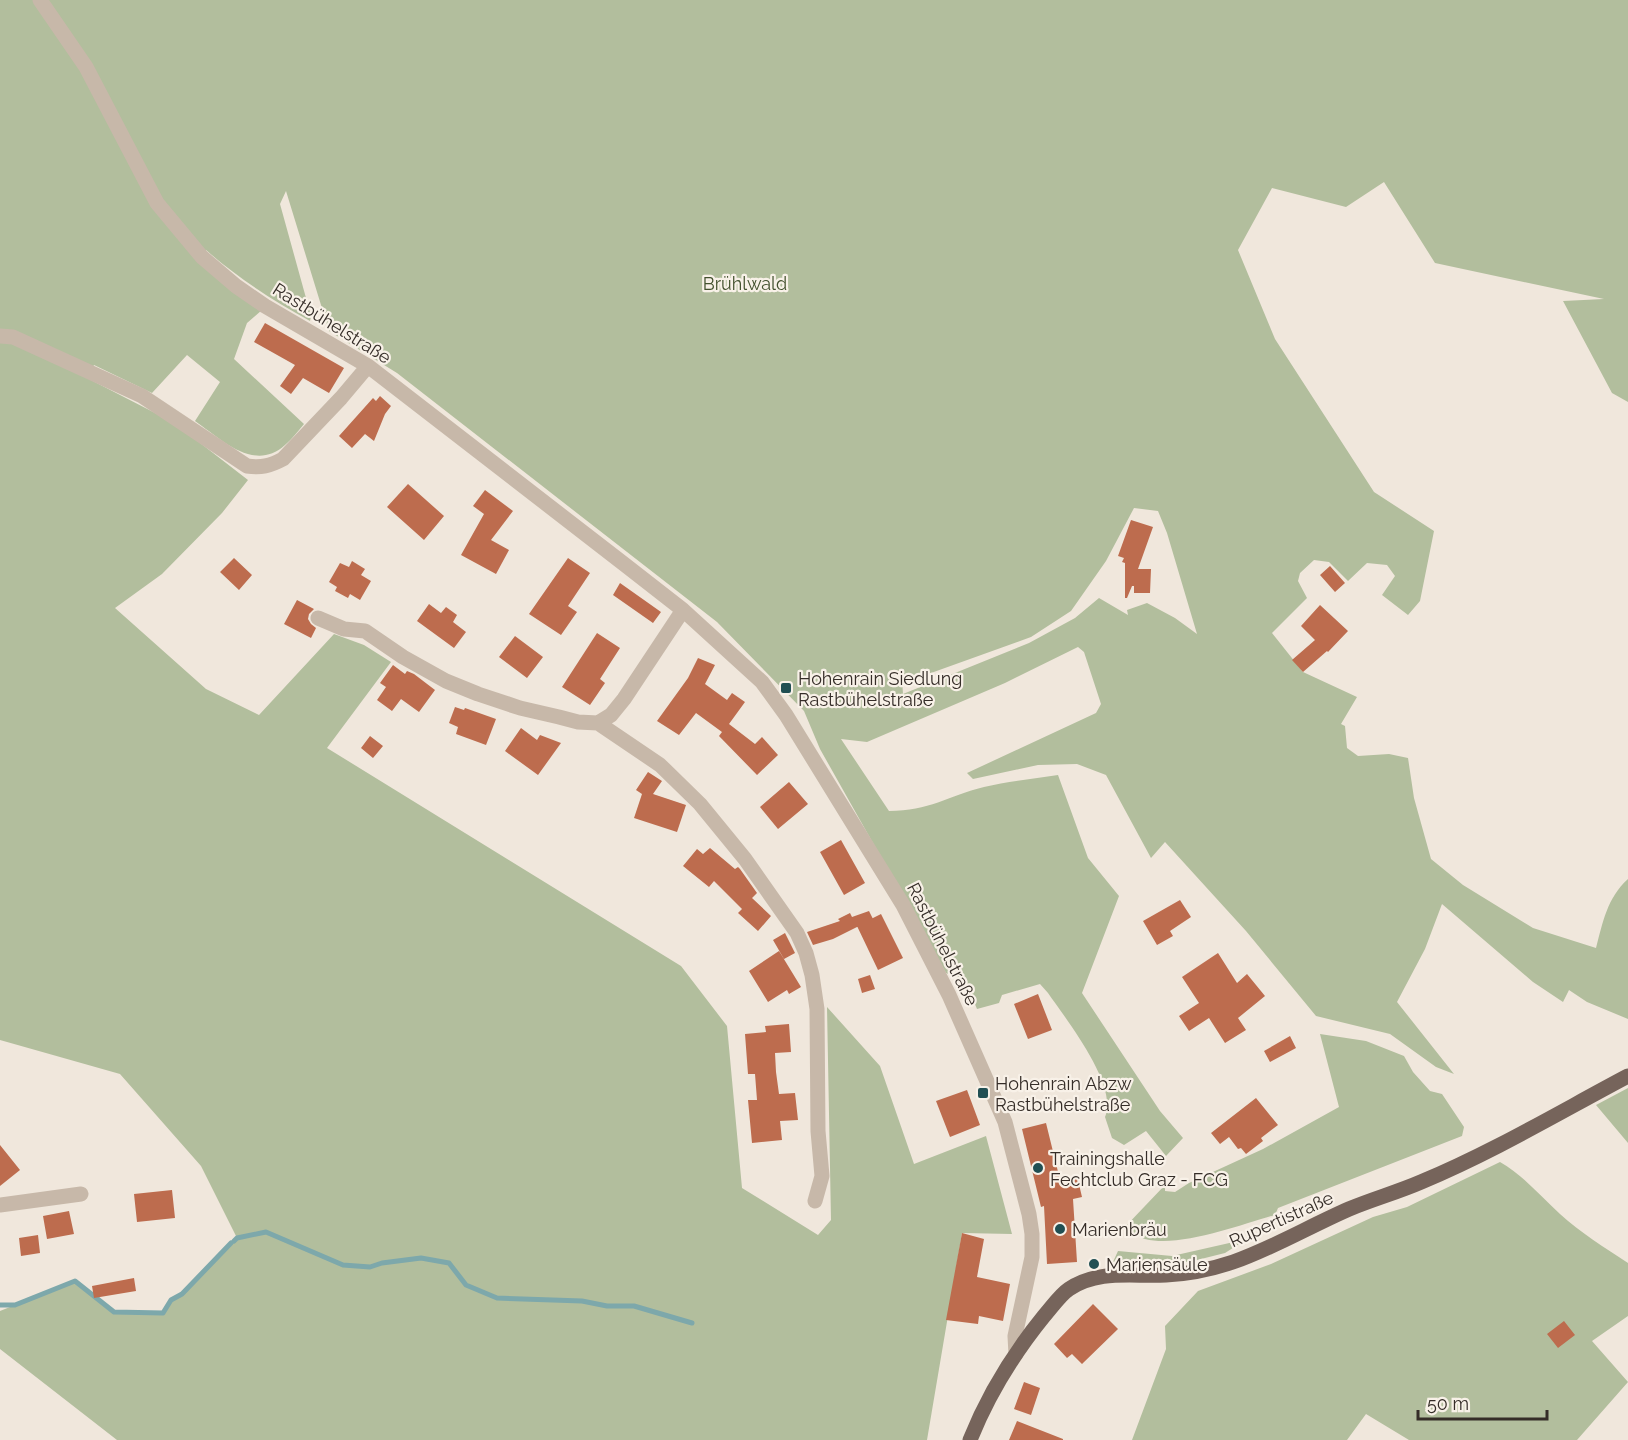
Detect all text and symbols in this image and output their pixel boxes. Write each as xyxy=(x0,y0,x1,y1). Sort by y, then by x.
park label: Brühlwald xyxy=(703,273,787,294)
street label: Rastbühelstraße xyxy=(269,278,395,368)
place label: Hohenrain Siedlung Rastbühelstraße xyxy=(798,668,962,710)
marker: Hohenrain Siedlung Rastbühelstraße xyxy=(779,681,793,695)
street label: Rastbühelstraße xyxy=(903,879,983,1009)
place label: Hohenrain Abzw Rastbühelstraße xyxy=(995,1073,1132,1115)
marker: Hohenrain Abzw Rastbühelstraße xyxy=(976,1086,990,1100)
place label: Trainingshalle Fechtclub Graz - FCG xyxy=(1050,1148,1228,1190)
marker: Trainingshalle Fechtclub Graz - FCG xyxy=(1031,1161,1045,1175)
street label: Rupertistraße xyxy=(1226,1187,1337,1251)
place label: Marienbräu xyxy=(1072,1219,1167,1240)
marker: Marienbräu xyxy=(1053,1222,1067,1236)
place label: Mariensäule xyxy=(1106,1254,1208,1275)
marker: Mariensäule xyxy=(1087,1257,1101,1271)
scale bar xyxy=(1418,1383,1547,1421)
text: 50 m xyxy=(1427,1393,1469,1414)

